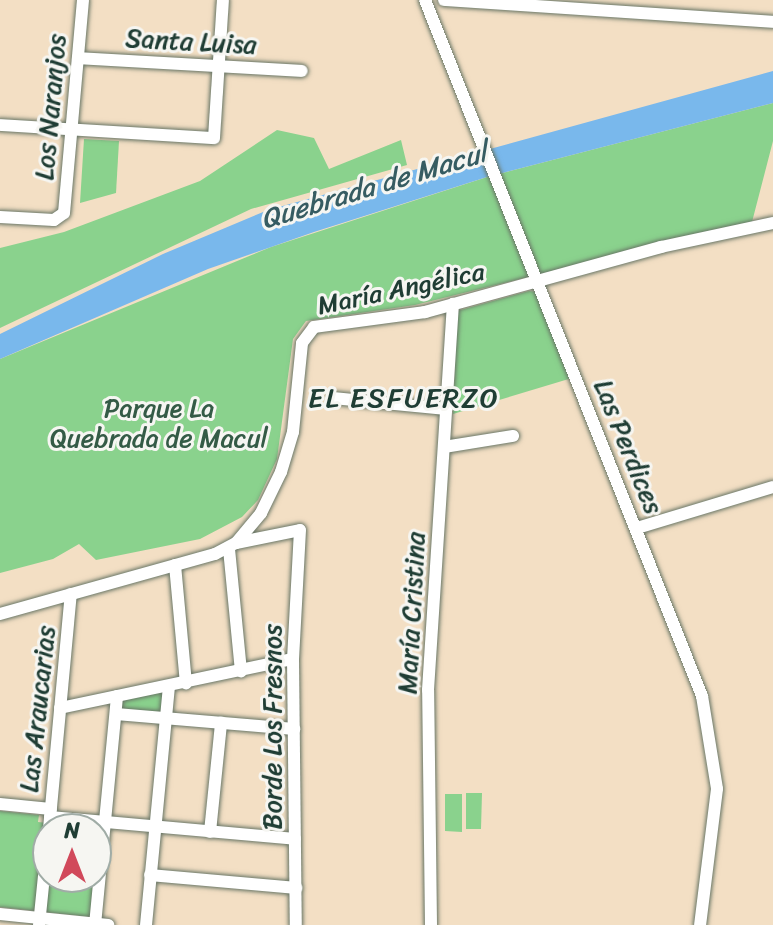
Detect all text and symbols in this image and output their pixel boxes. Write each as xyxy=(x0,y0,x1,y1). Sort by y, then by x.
street label: Santa Luisa xyxy=(124,23,258,61)
street label: Los Naranjos xyxy=(29,33,73,181)
water label: Quebrada de Macul xyxy=(257,136,491,236)
street label: María Angélica xyxy=(315,256,487,322)
street label: Las Perdices xyxy=(587,375,669,519)
district label: EL ESFUERZO xyxy=(308,381,500,415)
park label: Parque La Quebrada de Macul xyxy=(50,393,268,454)
street label: María Cristina xyxy=(392,531,432,695)
street label: Borde Los Fresnos xyxy=(257,623,289,831)
street label: Las Araucarias xyxy=(14,624,62,794)
text: N xyxy=(64,811,80,850)
north arrow xyxy=(32,813,112,893)

